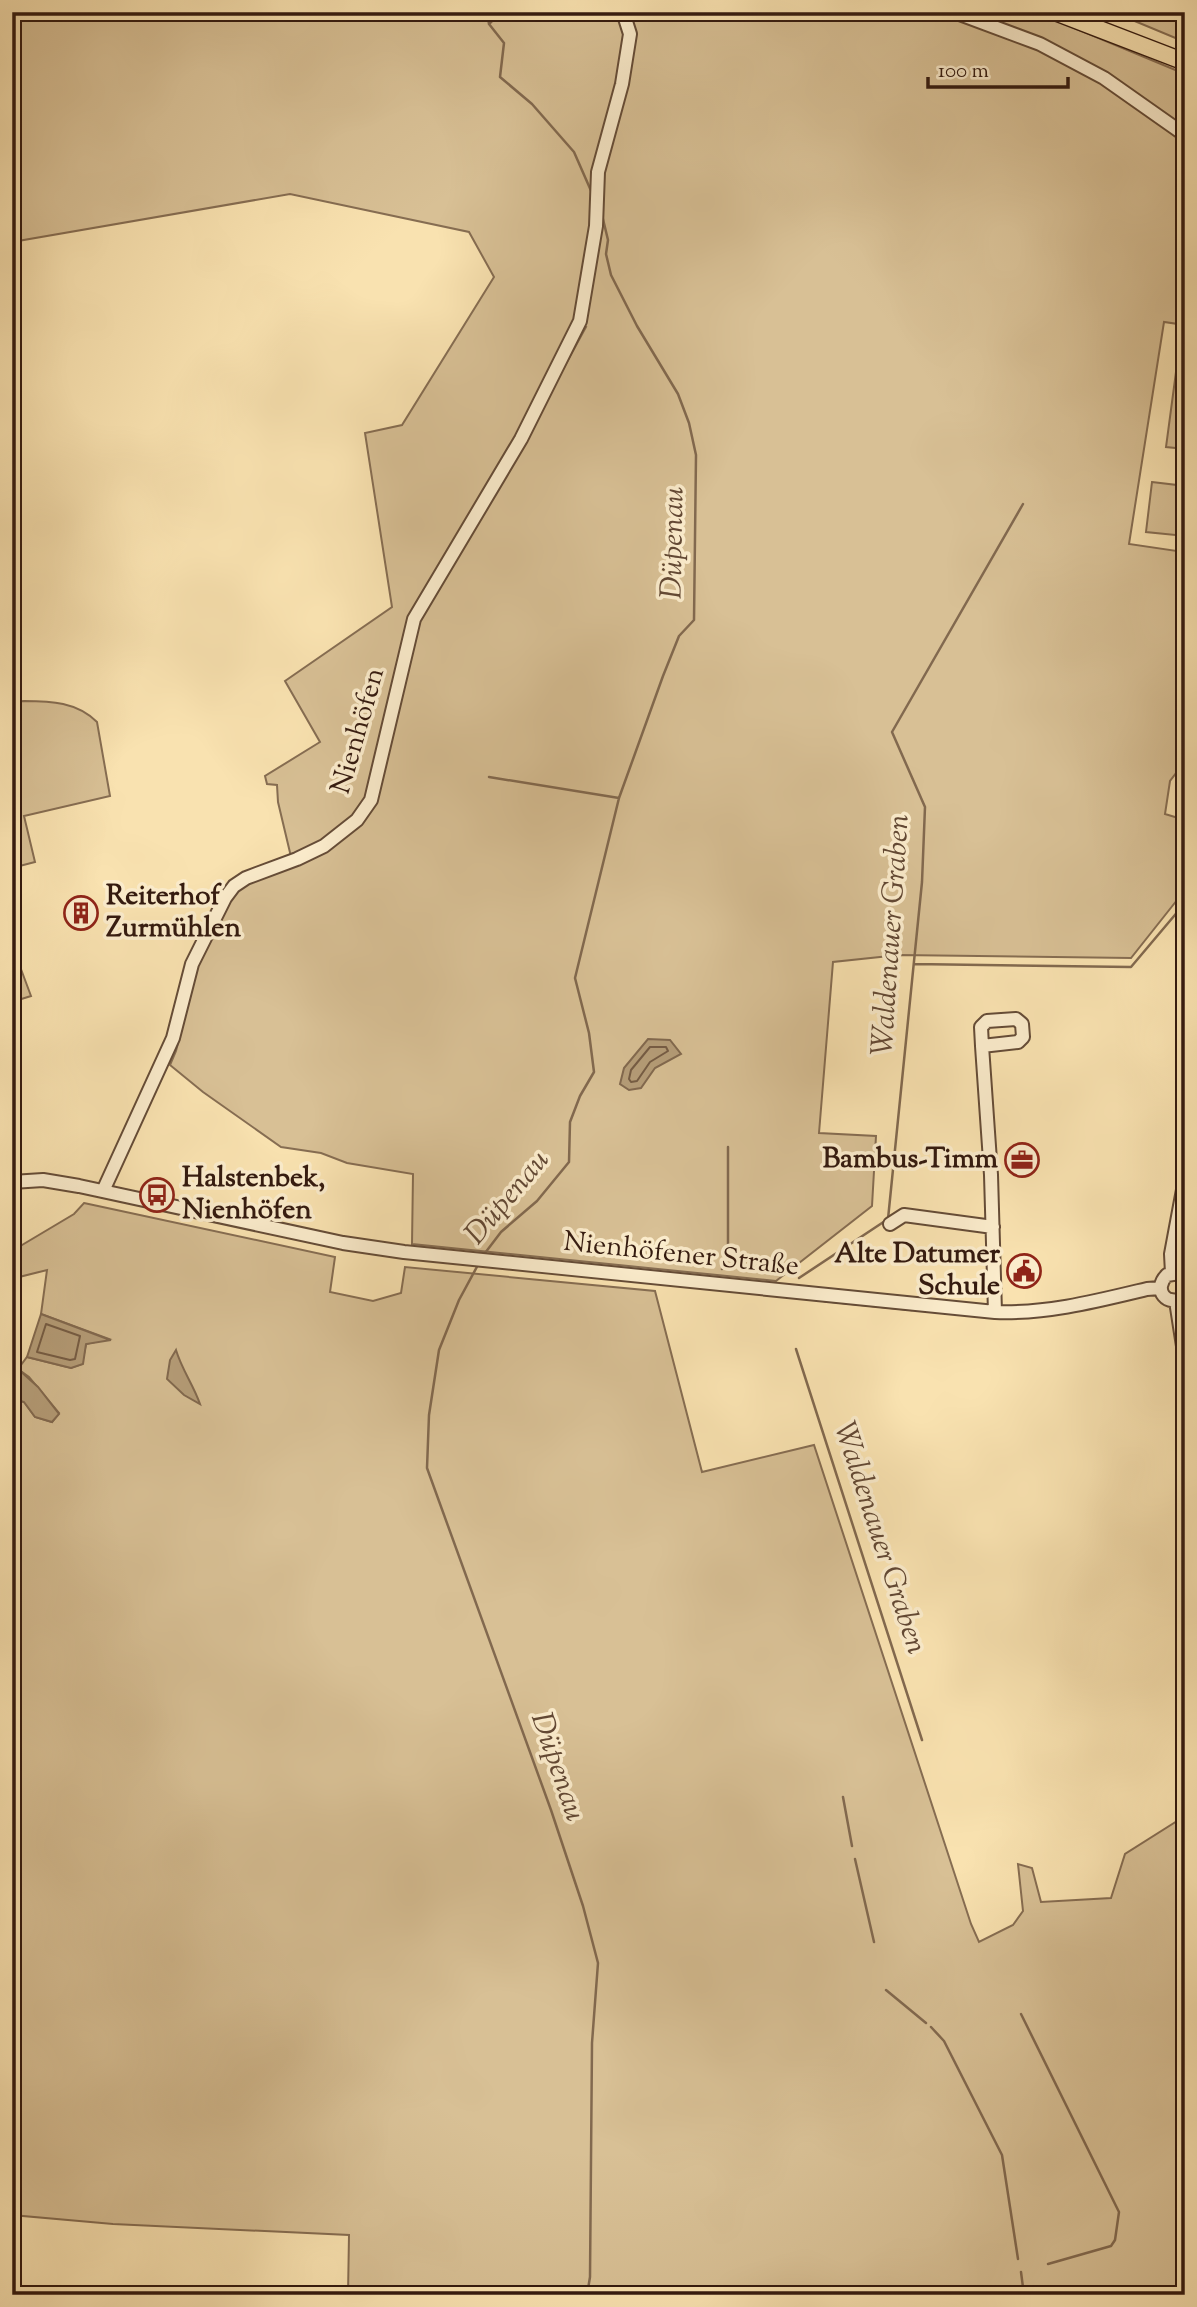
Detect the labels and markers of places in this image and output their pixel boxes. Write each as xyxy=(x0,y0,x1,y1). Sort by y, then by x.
place label: Reiterhof Zurmühlen xyxy=(106,877,241,949)
building icon: Reiterhof Zurmühlen xyxy=(62,894,100,932)
place label: Bambus-Timm xyxy=(822,1140,999,1180)
office icon: Bambus-Timm xyxy=(1003,1141,1041,1179)
place label: Halstenbek, Nienhöfen xyxy=(182,1159,325,1231)
bus stop icon: Halstenbek, Nienhöfen xyxy=(138,1176,176,1214)
place label: Alte Datumer Schule xyxy=(834,1235,1000,1307)
public building icon: Alte Datumer Schule xyxy=(1005,1252,1043,1290)

